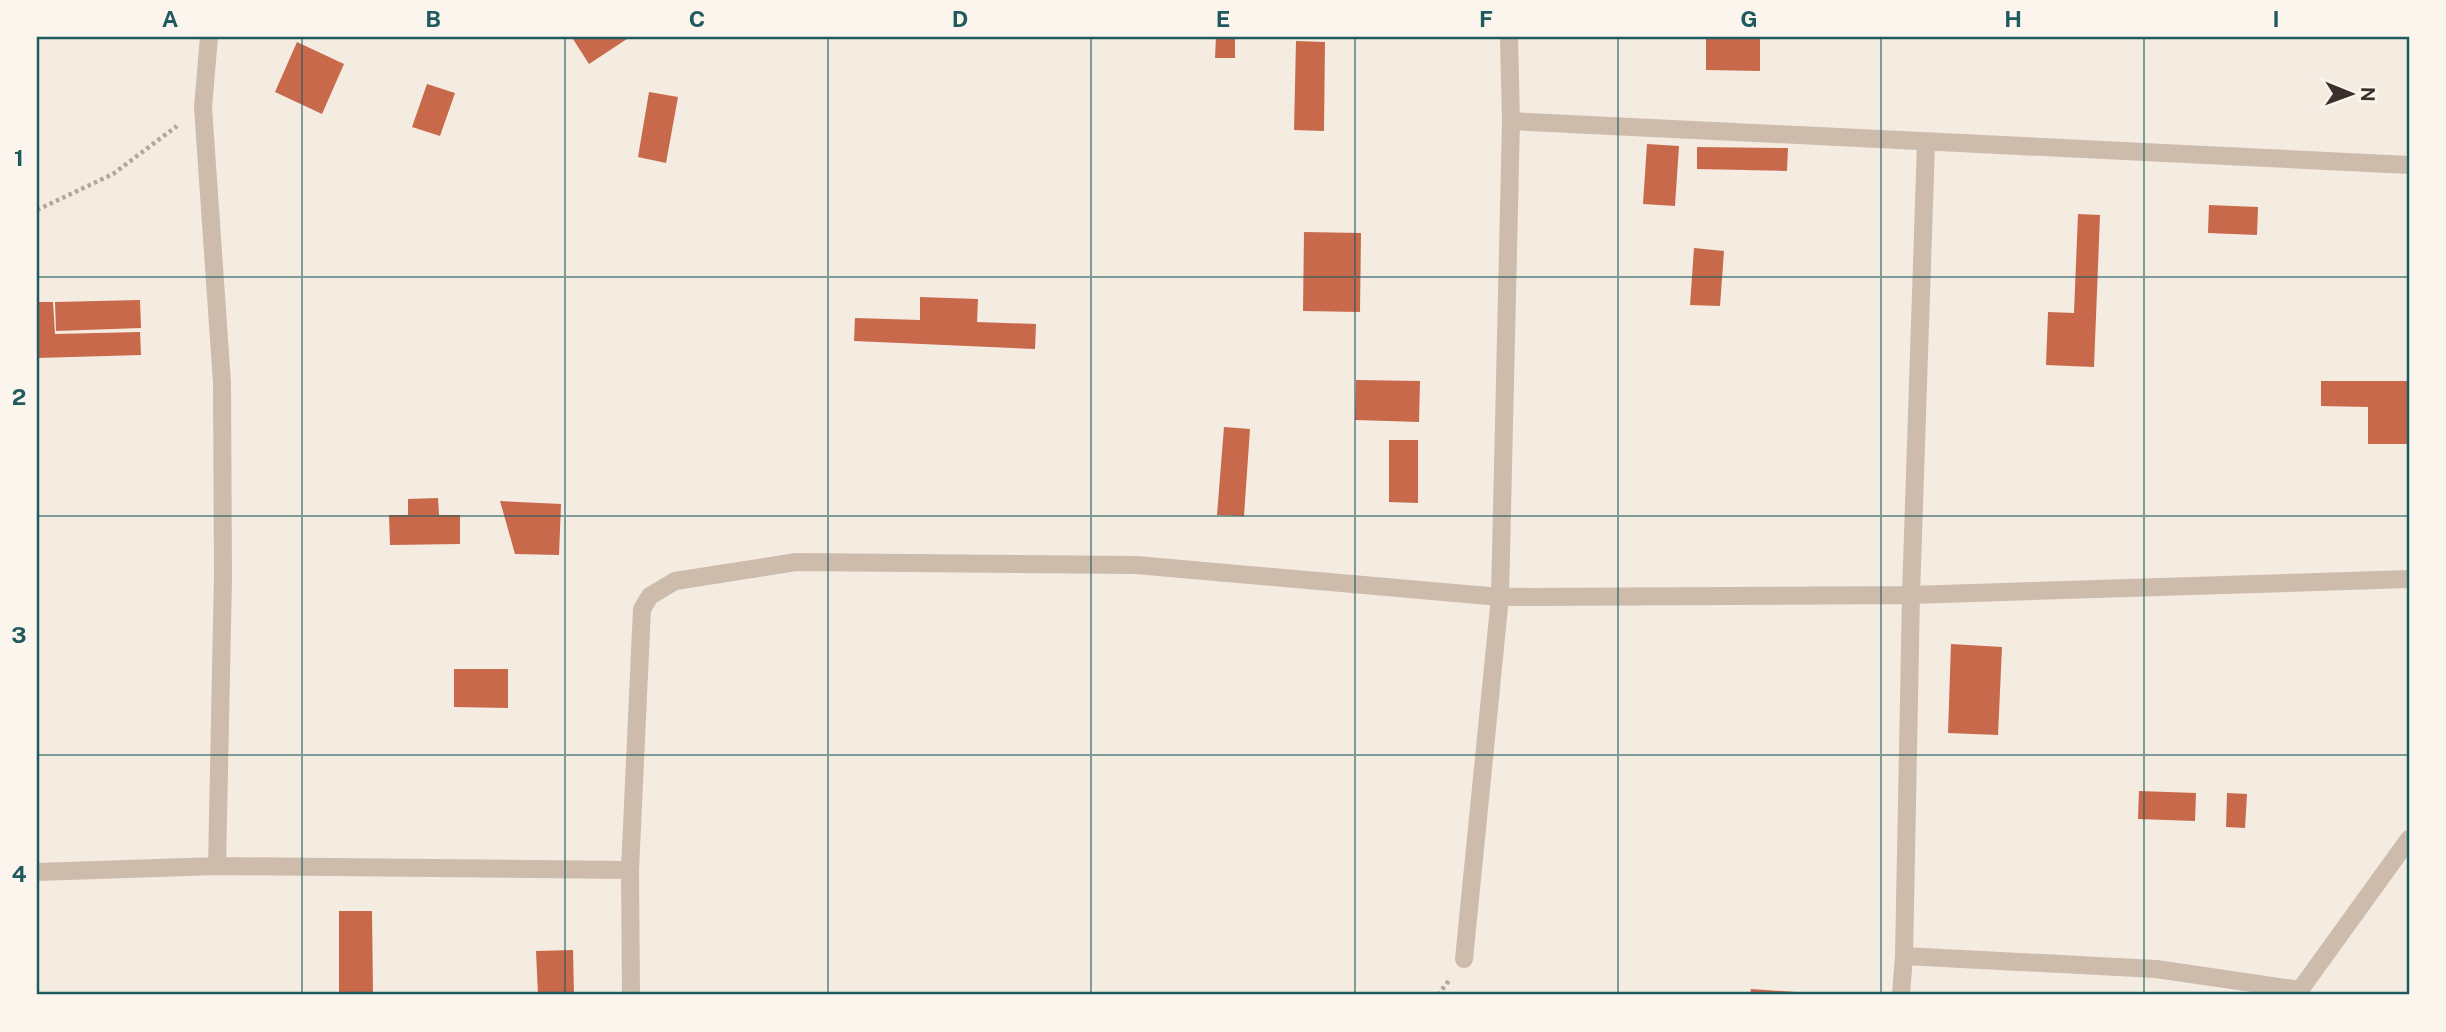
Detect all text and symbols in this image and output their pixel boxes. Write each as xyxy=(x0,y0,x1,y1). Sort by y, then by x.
text: A xyxy=(162,5,179,32)
text: B xyxy=(425,5,441,32)
text: C xyxy=(689,5,705,32)
text: D xyxy=(952,5,968,32)
text: E xyxy=(1216,5,1230,32)
text: F xyxy=(1479,5,1493,32)
text: G xyxy=(1740,5,1758,32)
text: H xyxy=(2004,5,2022,32)
text: I xyxy=(2272,5,2280,32)
north arrow xyxy=(2316,60,2386,130)
text: N xyxy=(2357,87,2379,102)
text: 1 xyxy=(14,144,24,171)
text: 2 xyxy=(12,383,26,410)
text: 3 xyxy=(11,621,27,648)
text: 4 xyxy=(11,860,27,887)

